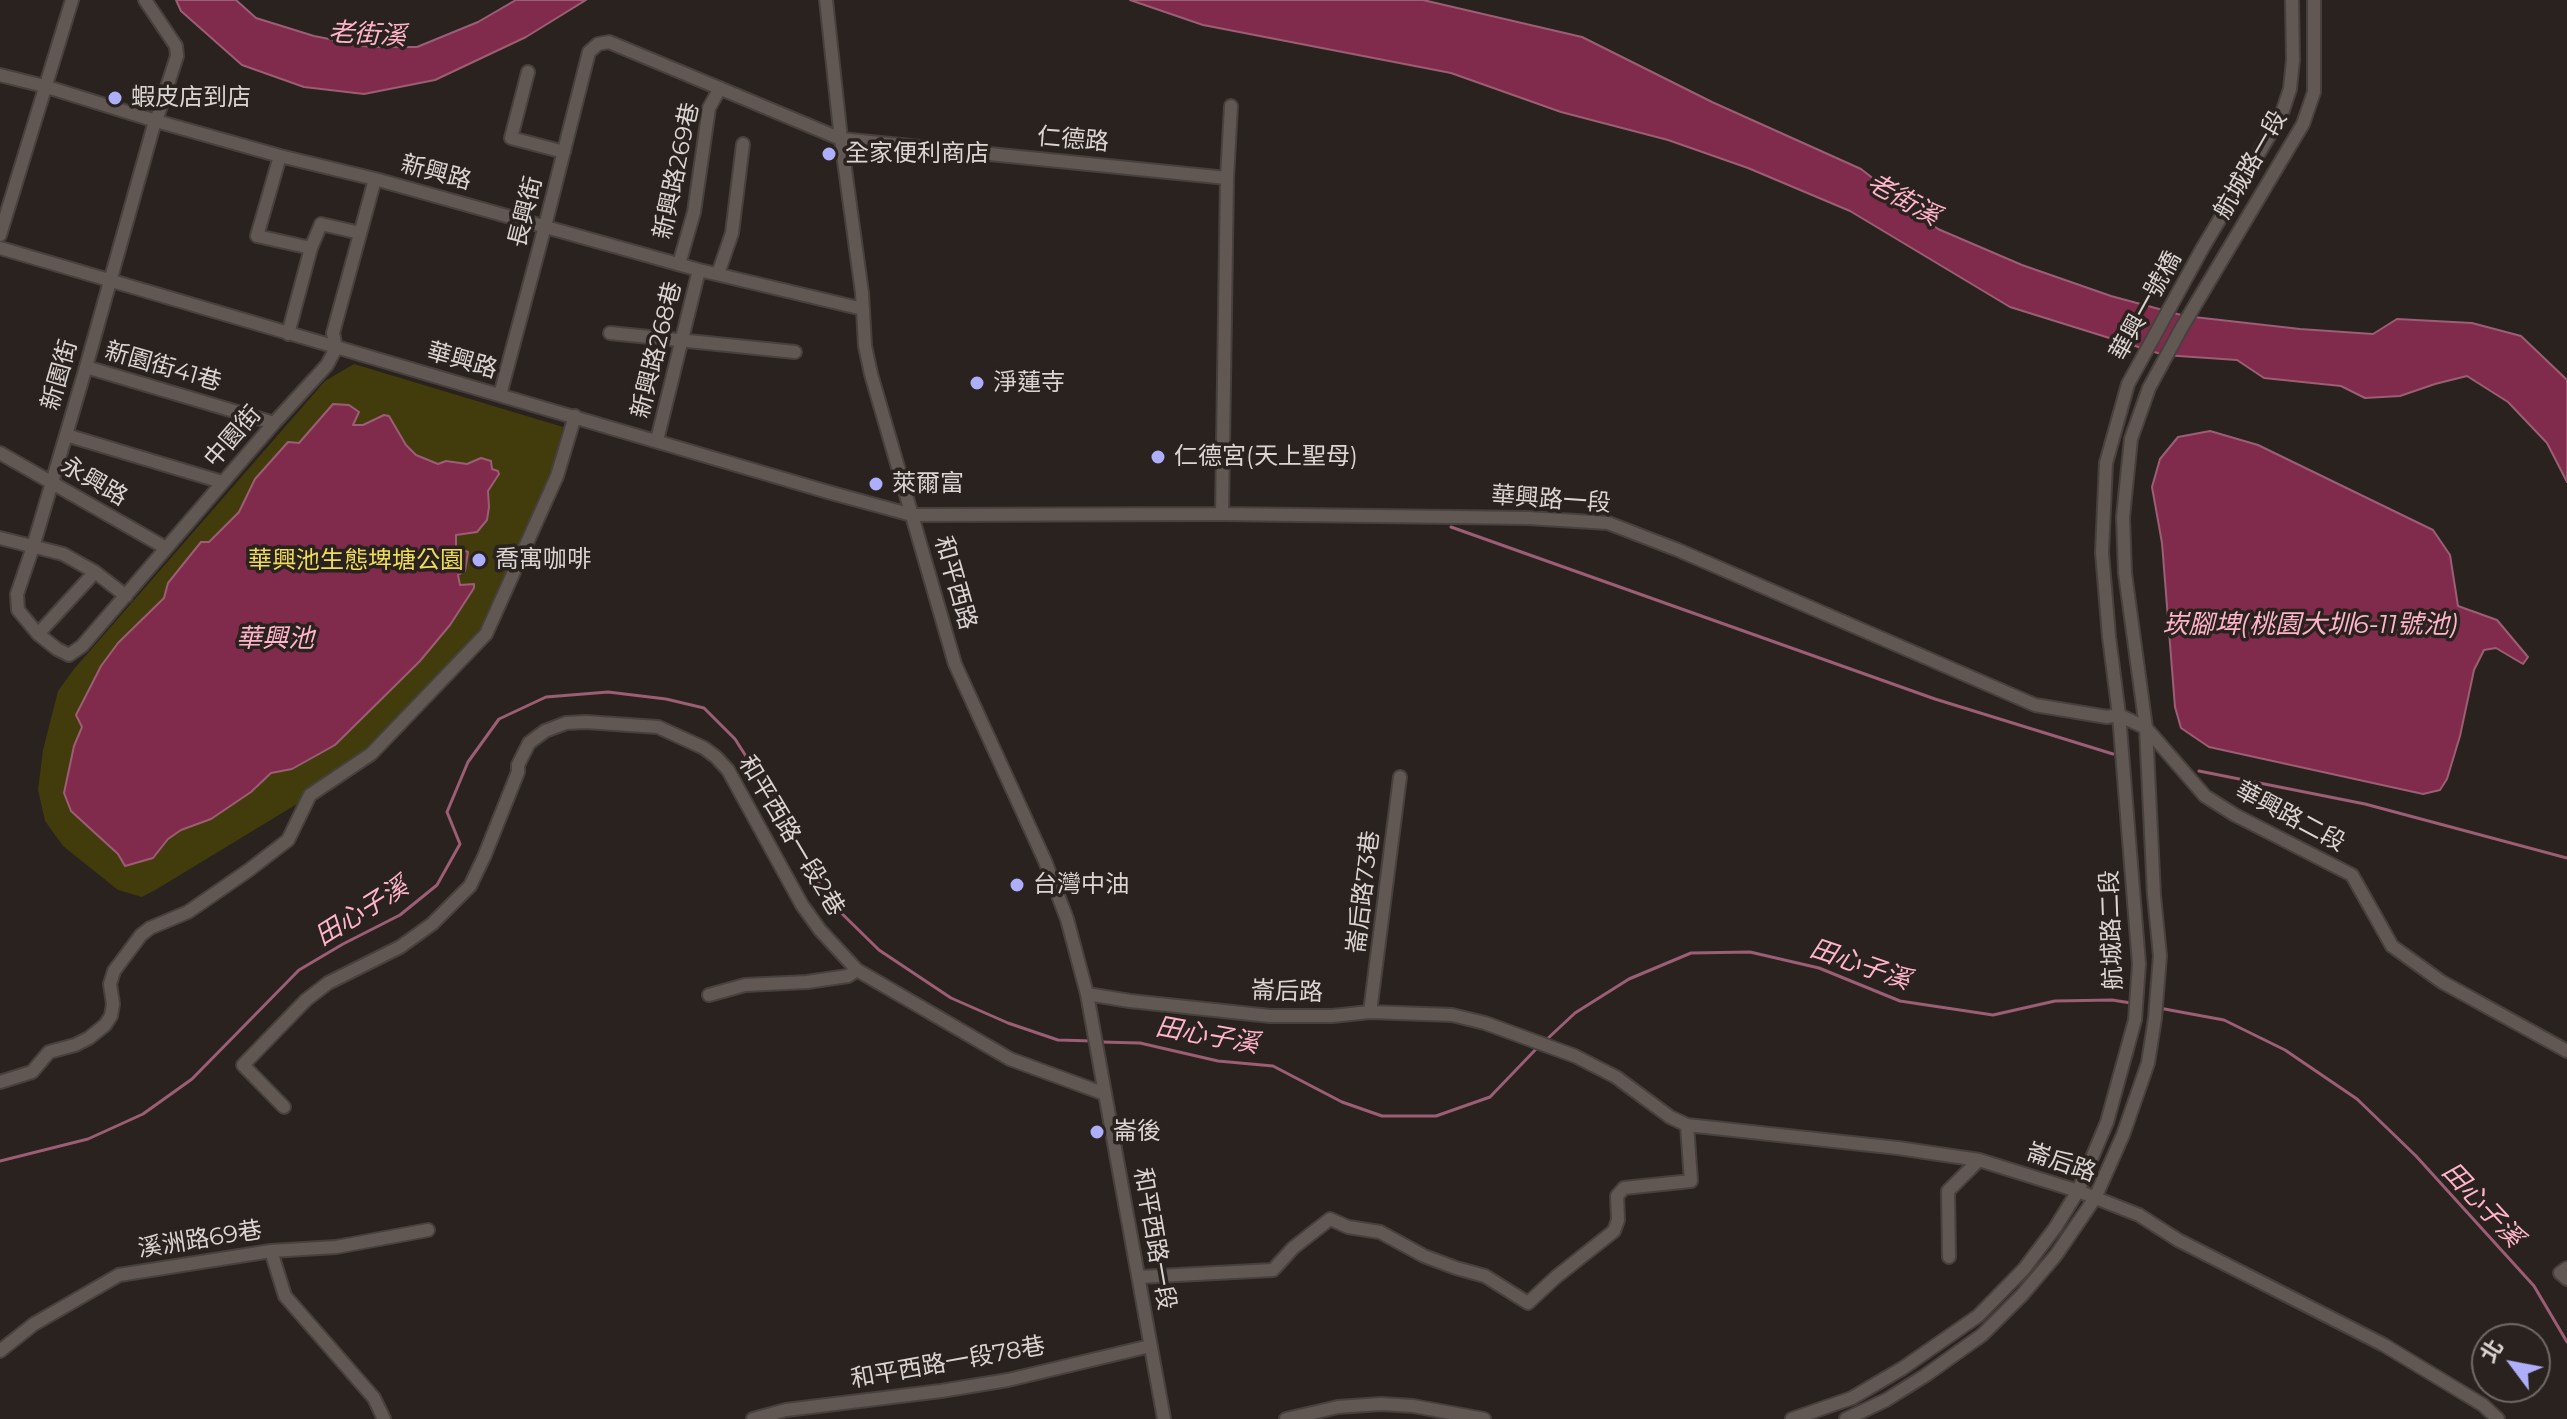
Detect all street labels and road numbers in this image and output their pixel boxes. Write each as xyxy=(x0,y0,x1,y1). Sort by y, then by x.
street label: 新興路269巷 xyxy=(648,100,706,242)
street label: 航城路一段 xyxy=(2209,106,2293,224)
street label: 仁德路 xyxy=(1036,123,1110,157)
street label: 新興路 xyxy=(397,150,475,196)
street label: 長興街 xyxy=(503,174,549,250)
street label: 華興一號橋 xyxy=(2104,247,2188,365)
street label: 新興路268巷 xyxy=(626,279,688,421)
street label: 新園街 xyxy=(36,336,84,414)
street label: 新園街41巷 xyxy=(101,337,225,397)
street label: 華興路 xyxy=(423,337,501,385)
street label: 中園街 xyxy=(199,400,267,474)
street label: 永興路 xyxy=(56,452,132,512)
street label: 華興路一段 xyxy=(1490,481,1612,519)
street label: 和平西路 xyxy=(928,533,982,633)
street label: 和平西路一段2巷 xyxy=(732,751,850,921)
street label: 華興路二段 xyxy=(2230,776,2350,858)
street label: 崙后路73巷 xyxy=(1342,829,1386,955)
street label: 航城路二段 xyxy=(2096,870,2128,990)
street label: 崙后路 xyxy=(1251,976,1323,1008)
street label: 崙后路 xyxy=(2022,1138,2100,1188)
street label: 和平西路一段 xyxy=(1127,1166,1181,1312)
street label: 溪洲路69巷 xyxy=(136,1216,264,1264)
street label: 和平西路一段78巷 xyxy=(848,1332,1048,1394)

